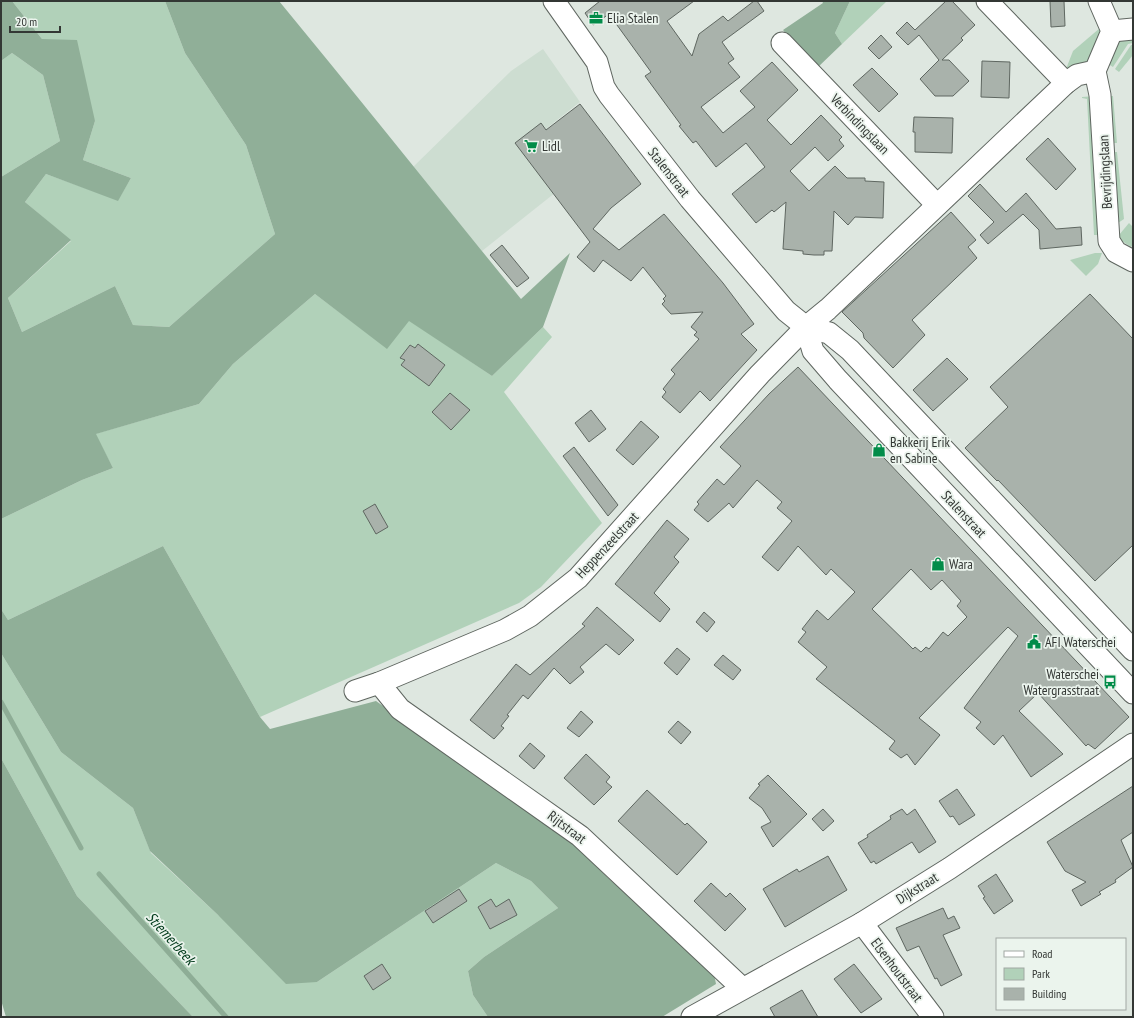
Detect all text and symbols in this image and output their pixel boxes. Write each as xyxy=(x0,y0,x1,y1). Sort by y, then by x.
scale bar xyxy=(10,8,60,34)
place label: Elia Stalen xyxy=(607,9,659,27)
office icon: Elia Stalen xyxy=(588,10,604,26)
text: 20 m xyxy=(16,14,37,29)
street label: Verbindingslaan xyxy=(826,89,893,158)
street label: Bevrijdingslaan xyxy=(1094,135,1116,209)
place label: Lidl xyxy=(542,137,561,155)
supermarket icon: Lidl xyxy=(523,138,539,154)
street label: Stalenstraat xyxy=(644,144,694,201)
place label: Bakkerij Erik en Sabine xyxy=(890,433,950,467)
shop icon: Bakkerij Erik en Sabine xyxy=(871,442,887,458)
street label: Stalenstraat xyxy=(938,487,990,541)
street label: Heppenzeelstraat xyxy=(572,508,642,582)
place label: Wara xyxy=(949,555,973,573)
shop icon: Wara xyxy=(930,556,946,572)
place label: AFI Waterschei xyxy=(1045,633,1116,651)
public building icon: AFI Waterschei xyxy=(1026,634,1042,650)
place label: Waterschei Watergrasstraat xyxy=(1023,665,1099,699)
bus stop icon: Waterschei Watergrasstraat xyxy=(1102,674,1118,690)
street label: Rijtstraat xyxy=(544,807,590,848)
street label: Dijkstraat xyxy=(893,868,942,908)
water label: Stiemerbeek xyxy=(142,908,201,970)
street label: Elsenhoutstraat xyxy=(867,934,927,1006)
legend xyxy=(996,938,1126,1010)
text: Road xyxy=(1032,946,1052,961)
text: Park xyxy=(1032,966,1050,981)
text: Building xyxy=(1032,986,1067,1001)

